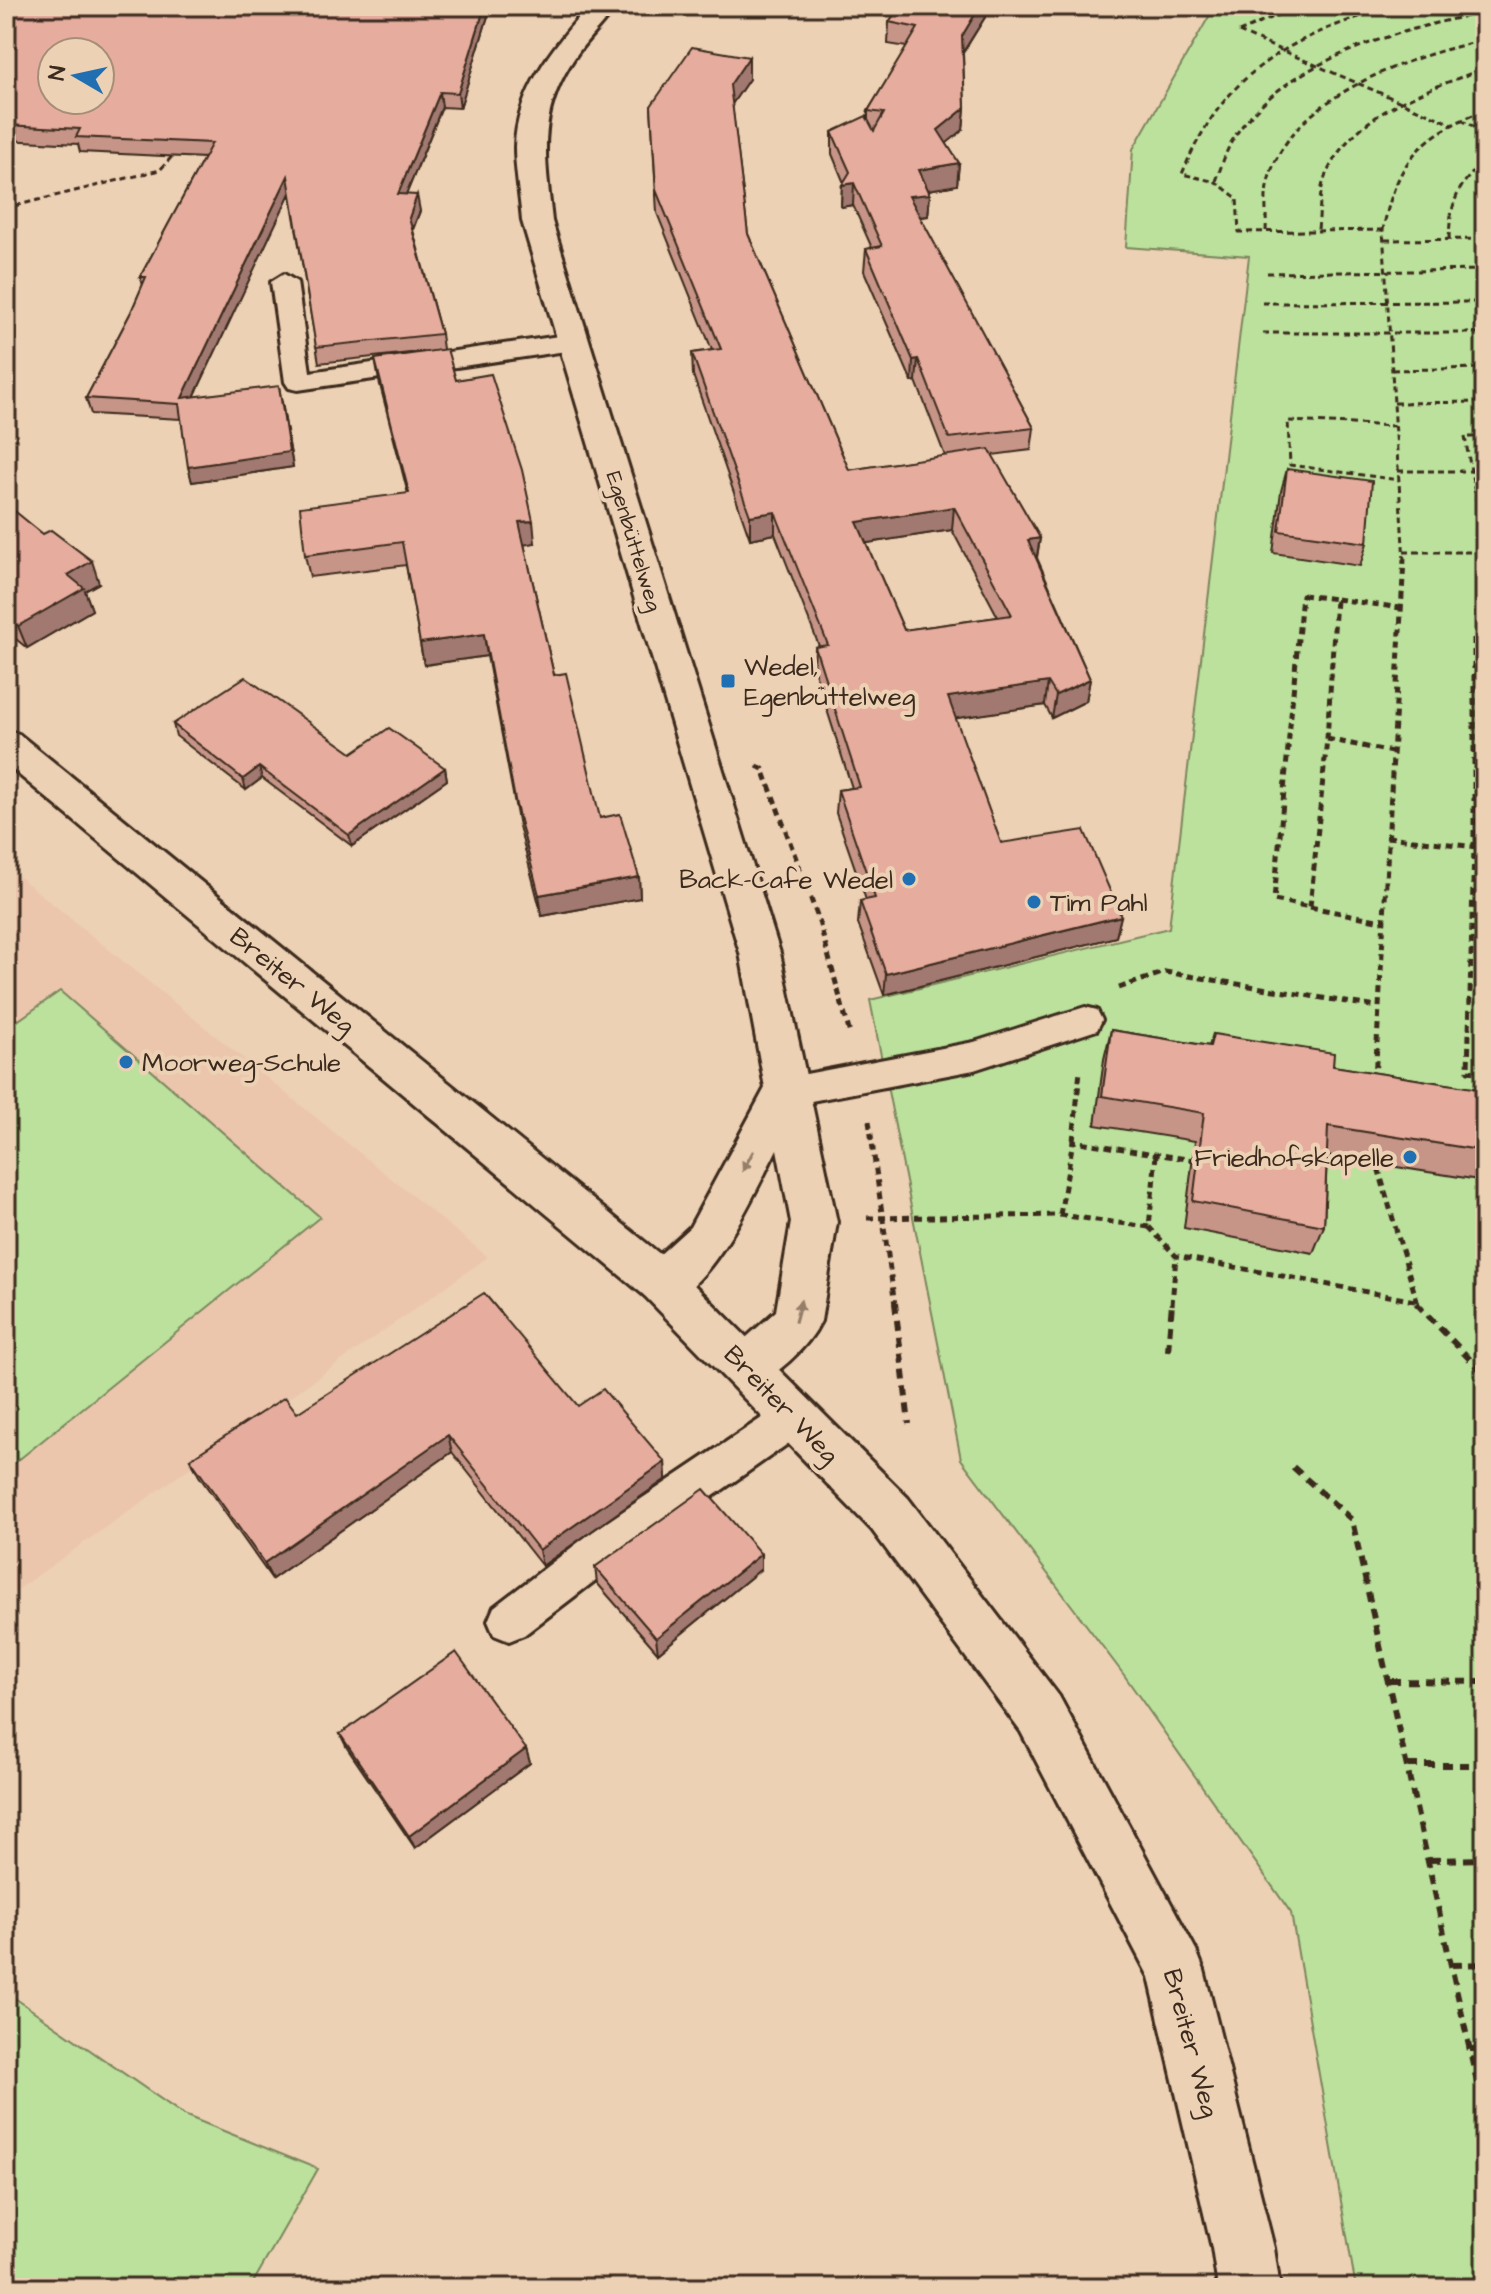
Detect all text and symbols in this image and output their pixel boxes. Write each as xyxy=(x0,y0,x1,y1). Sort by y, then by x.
north arrow xyxy=(36,36,116,116)
text: N xyxy=(41,64,74,82)
street label: Egenbüttelweg xyxy=(597,468,670,616)
place label: Wedel, Egenbüttelweg xyxy=(744,649,915,717)
marker: Wedel, Egenbüttelweg xyxy=(719,672,737,690)
place label: Back-Cafe Wedel xyxy=(679,862,893,898)
marker: Back-Cafe Wedel xyxy=(900,870,918,888)
place label: Tim Pahl xyxy=(1050,885,1148,921)
marker: Tim Pahl xyxy=(1025,893,1043,911)
street label: Breiter Weg xyxy=(221,919,363,1044)
place label: Moorweg-Schule xyxy=(142,1045,341,1083)
marker: Moorweg-Schule xyxy=(117,1053,135,1071)
place label: Friedhofskapelle xyxy=(1194,1140,1394,1176)
marker: Friedhofskapelle xyxy=(1401,1148,1419,1166)
one-way arrow xyxy=(742,1150,756,1172)
one-way arrow xyxy=(793,1298,805,1323)
street label: Breiter Weg xyxy=(714,1337,847,1473)
street label: Breiter Weg xyxy=(1152,1965,1228,2122)

